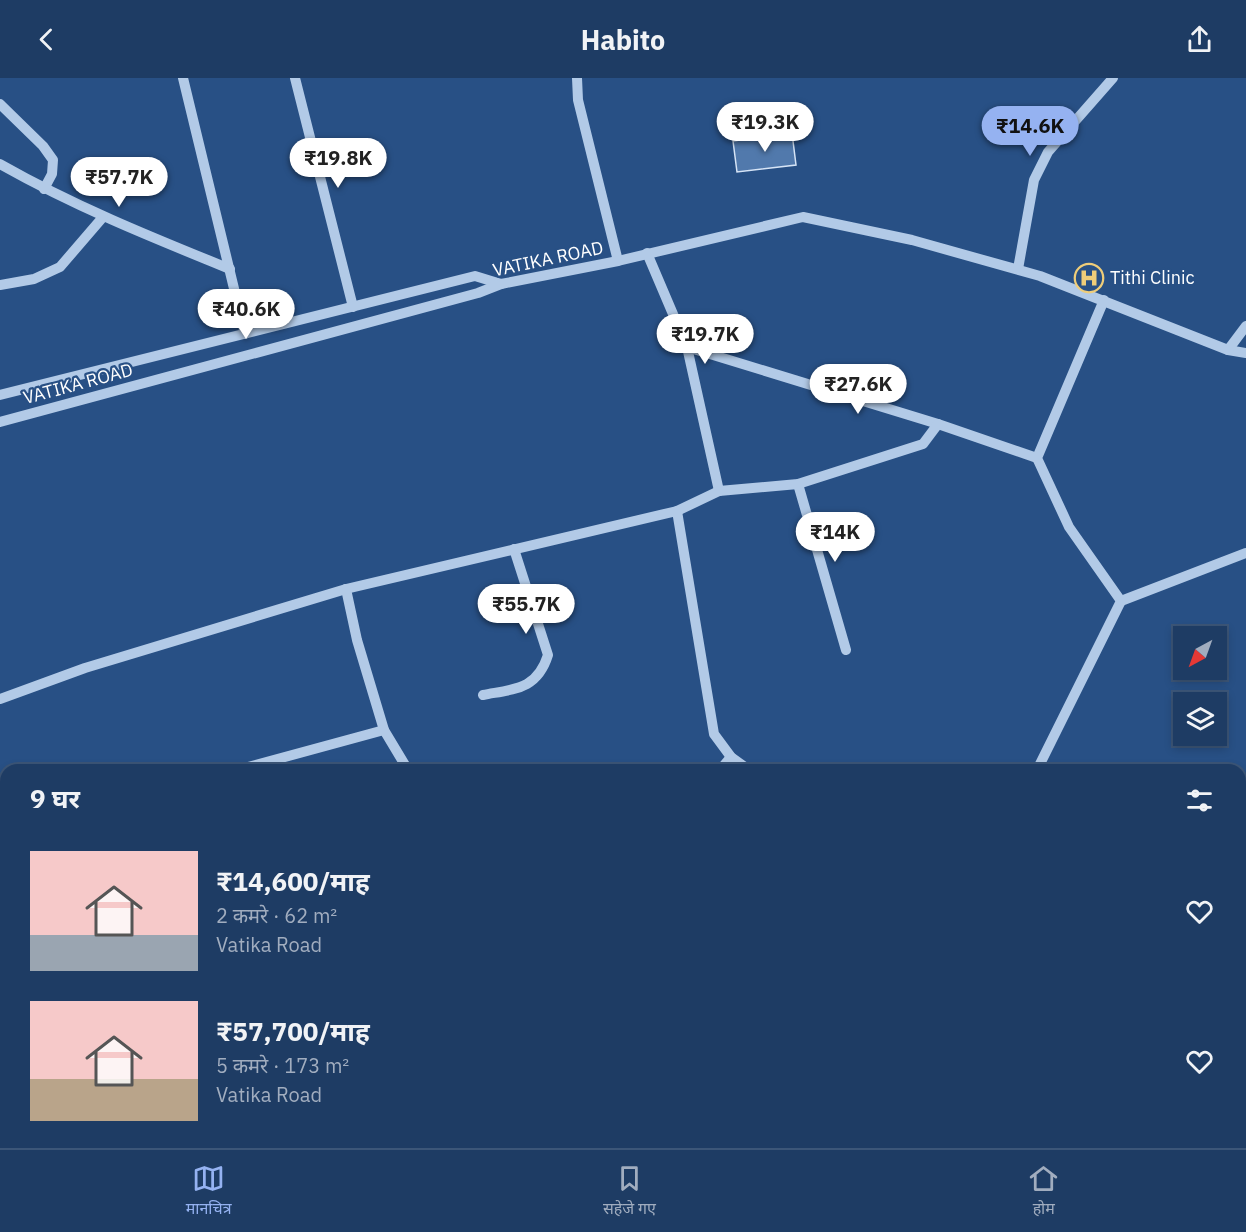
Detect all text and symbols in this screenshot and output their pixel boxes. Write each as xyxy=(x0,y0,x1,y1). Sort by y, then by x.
text: Habito xyxy=(581,22,665,57)
icon: back xyxy=(30,23,63,56)
icon: share xyxy=(1183,23,1216,56)
pin: ₹19.3K xyxy=(716,102,814,153)
pin: ₹14.6K xyxy=(981,106,1079,157)
text: ₹19.3K xyxy=(731,108,799,135)
text: ₹14.6K xyxy=(996,112,1064,139)
pin: ₹19.8K xyxy=(289,138,387,189)
text: ₹19.8K xyxy=(304,144,372,171)
pin: ₹57.7K xyxy=(70,157,168,208)
text: ₹57.7K xyxy=(85,163,153,190)
street label: VATIKA ROAD xyxy=(490,236,605,281)
hospital icon: Tithi Clinic xyxy=(1073,262,1105,294)
place label: Tithi Clinic xyxy=(1110,266,1194,289)
pin: ₹40.6K xyxy=(197,289,295,340)
text: ₹40.6K xyxy=(212,295,280,322)
pin: ₹19.7K xyxy=(656,314,754,365)
text: ₹19.7K xyxy=(671,320,739,347)
street label: VATIKA ROAD xyxy=(21,358,135,409)
pin: ₹27.6K xyxy=(809,364,907,415)
text: ₹27.6K xyxy=(824,370,892,397)
pin: ₹14K xyxy=(799,512,871,563)
text: ₹14K xyxy=(810,518,860,545)
pin: ₹55.7K xyxy=(477,584,575,635)
text: ₹55.7K xyxy=(492,590,560,617)
north arrow xyxy=(1173,626,1227,680)
map controls xyxy=(1173,626,1227,746)
button: layers xyxy=(1173,692,1227,746)
text: 9 घर xyxy=(30,781,80,815)
icon: filters xyxy=(1183,784,1216,817)
text: ₹14,600/माह xyxy=(216,864,370,898)
icon: home xyxy=(78,875,150,947)
icon: heart xyxy=(1183,895,1216,928)
text: 2 कमरे · 62 m² xyxy=(216,902,337,929)
text: Vatika Road xyxy=(216,931,322,958)
text: ₹57,700/माह xyxy=(216,1014,370,1048)
icon: home xyxy=(78,1025,150,1097)
icon: heart xyxy=(1183,1045,1216,1078)
text: 5 कमरे · 173 m² xyxy=(216,1052,349,1079)
text: Vatika Road xyxy=(216,1081,322,1108)
tab: मानचित्र xyxy=(186,1162,231,1221)
tab: सहेजे गए xyxy=(603,1162,656,1221)
tab: होम xyxy=(1027,1162,1060,1221)

